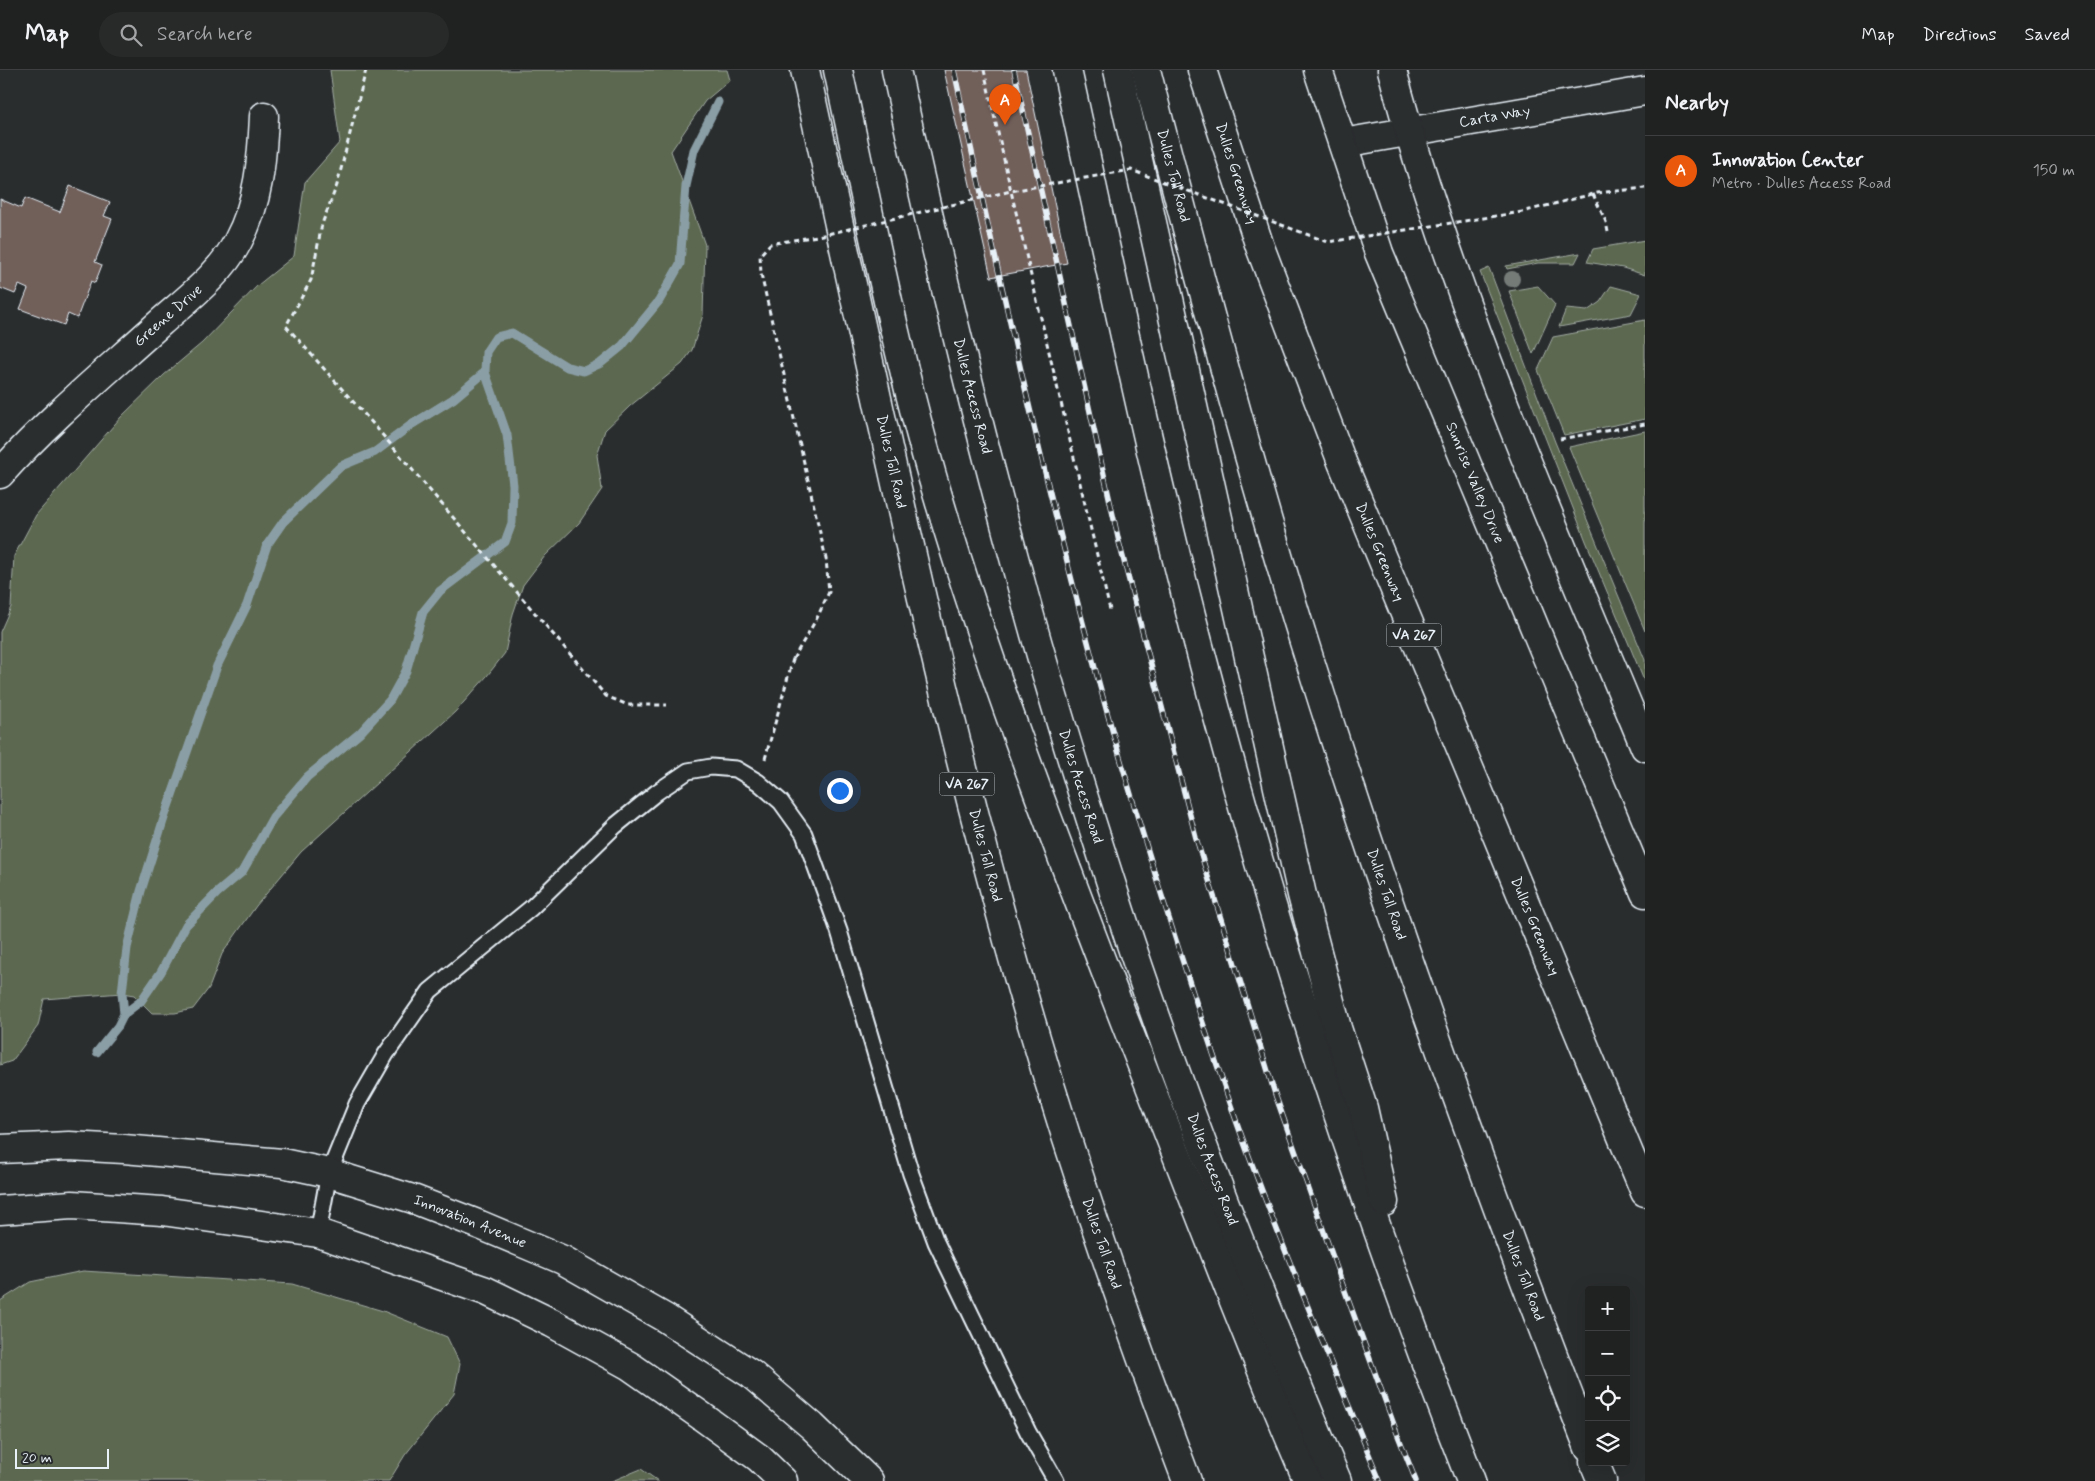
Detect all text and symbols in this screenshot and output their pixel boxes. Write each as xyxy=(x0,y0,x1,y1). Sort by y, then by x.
search box xyxy=(99,12,449,57)
text: Map xyxy=(25,19,69,50)
icon: search xyxy=(117,21,145,49)
text: Search here xyxy=(157,22,253,47)
text: Map xyxy=(1862,23,1895,47)
text: Directions xyxy=(1923,23,1997,47)
text: Saved xyxy=(2025,23,2070,47)
pin: A xyxy=(989,84,1021,125)
text: Nearby xyxy=(1665,89,1729,117)
street label: Carta Way xyxy=(1458,101,1532,133)
street label: Dulles Greenway xyxy=(1210,121,1262,227)
street label: Dulles Toll Road xyxy=(1151,127,1195,224)
text: Innovation Center xyxy=(1712,148,1863,173)
text: A xyxy=(1676,160,1686,181)
text: 150 m xyxy=(2033,160,2075,181)
text: Metro · Dulles Access Road xyxy=(1712,173,1891,194)
street label: Greene Drive xyxy=(130,280,207,352)
street label: Dulles Access Road xyxy=(948,336,996,456)
street label: Dulles Toll Road xyxy=(871,413,911,510)
street label: Sunrise Valley Drive xyxy=(1441,419,1509,547)
street label: Dulles Greenway xyxy=(1350,500,1409,605)
road number: VA 267 xyxy=(1386,624,1442,646)
street label: Dulles Access Road xyxy=(1053,727,1108,846)
road number: VA 267 xyxy=(940,772,994,796)
your location xyxy=(827,778,853,804)
street label: Dulles Toll Road xyxy=(964,807,1007,904)
street label: Dulles Toll Road xyxy=(1361,846,1411,943)
street label: Dulles Greenway xyxy=(1505,874,1564,979)
street label: Dulles Access Road xyxy=(1182,1110,1243,1229)
street label: Innovation Avenue xyxy=(411,1190,530,1253)
street label: Dulles Toll Road xyxy=(1077,1195,1126,1292)
street label: Dulles Toll Road xyxy=(1497,1228,1549,1324)
map controls xyxy=(1585,1286,1630,1466)
button: + xyxy=(1585,1286,1630,1331)
button: − xyxy=(1585,1331,1630,1376)
button: locate xyxy=(1585,1376,1630,1421)
button: layers xyxy=(1585,1421,1630,1466)
scale bar xyxy=(15,1446,109,1469)
text: 20 m xyxy=(22,1449,52,1467)

